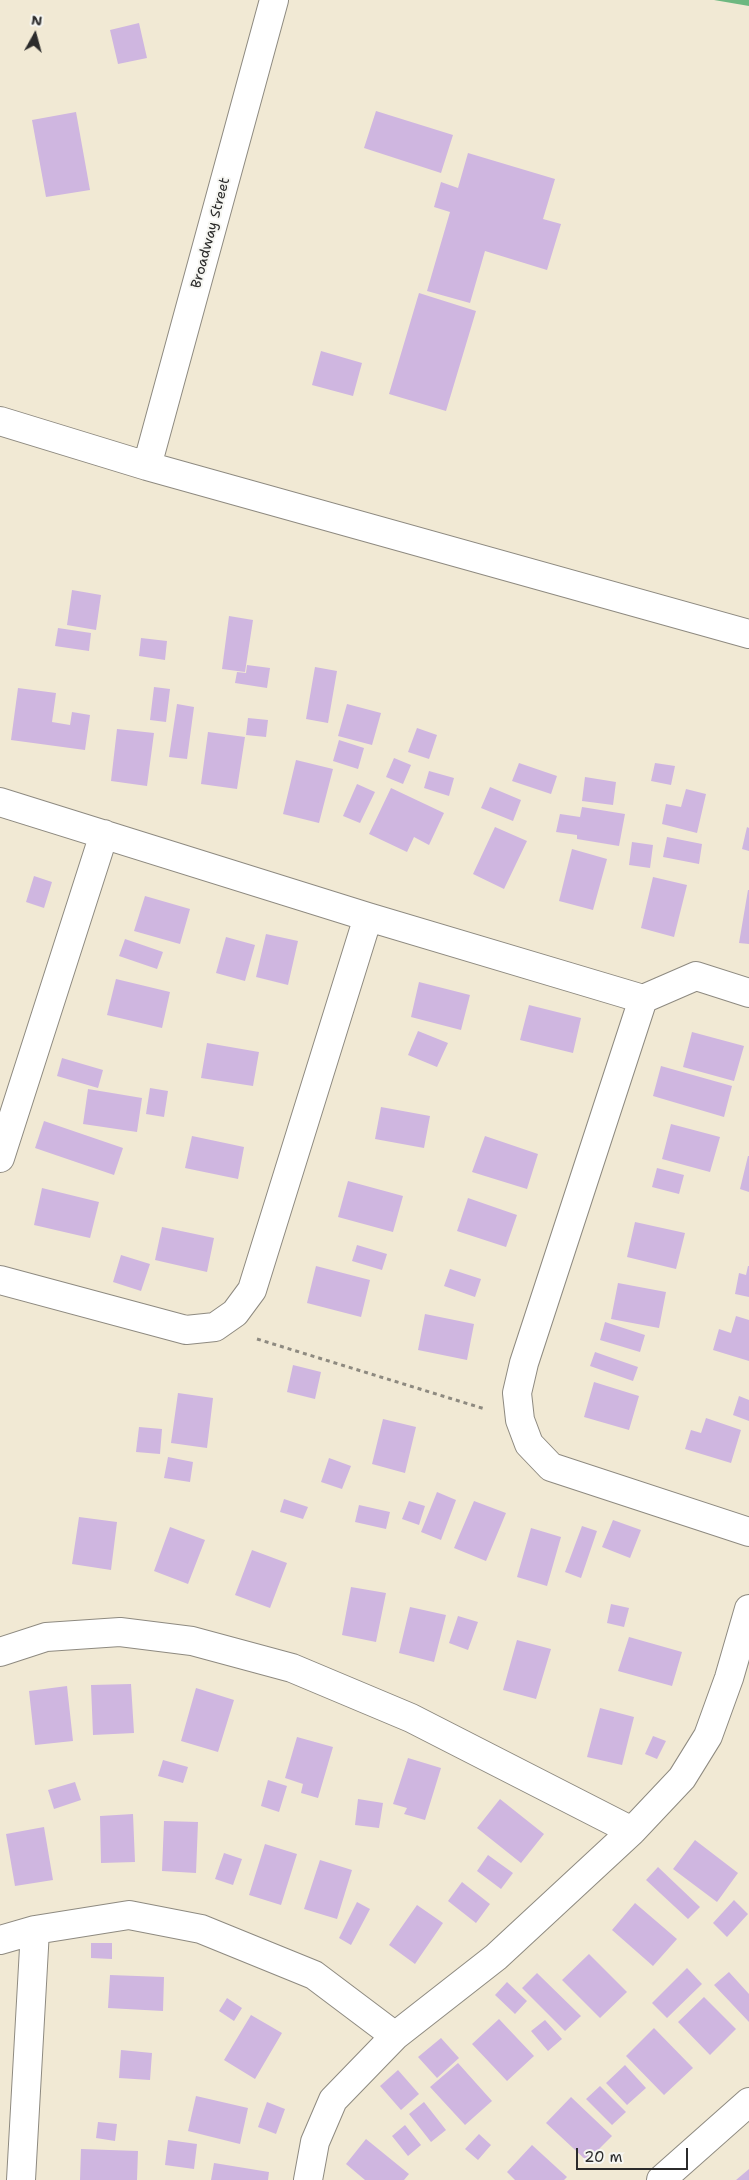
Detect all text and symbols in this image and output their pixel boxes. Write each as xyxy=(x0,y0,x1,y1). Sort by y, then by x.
north arrow xyxy=(10,10,60,60)
text: N xyxy=(30,11,43,30)
street label: Broadway Street xyxy=(188,176,234,290)
scale bar xyxy=(579,2138,692,2170)
text: 20 m xyxy=(584,2147,623,2167)

